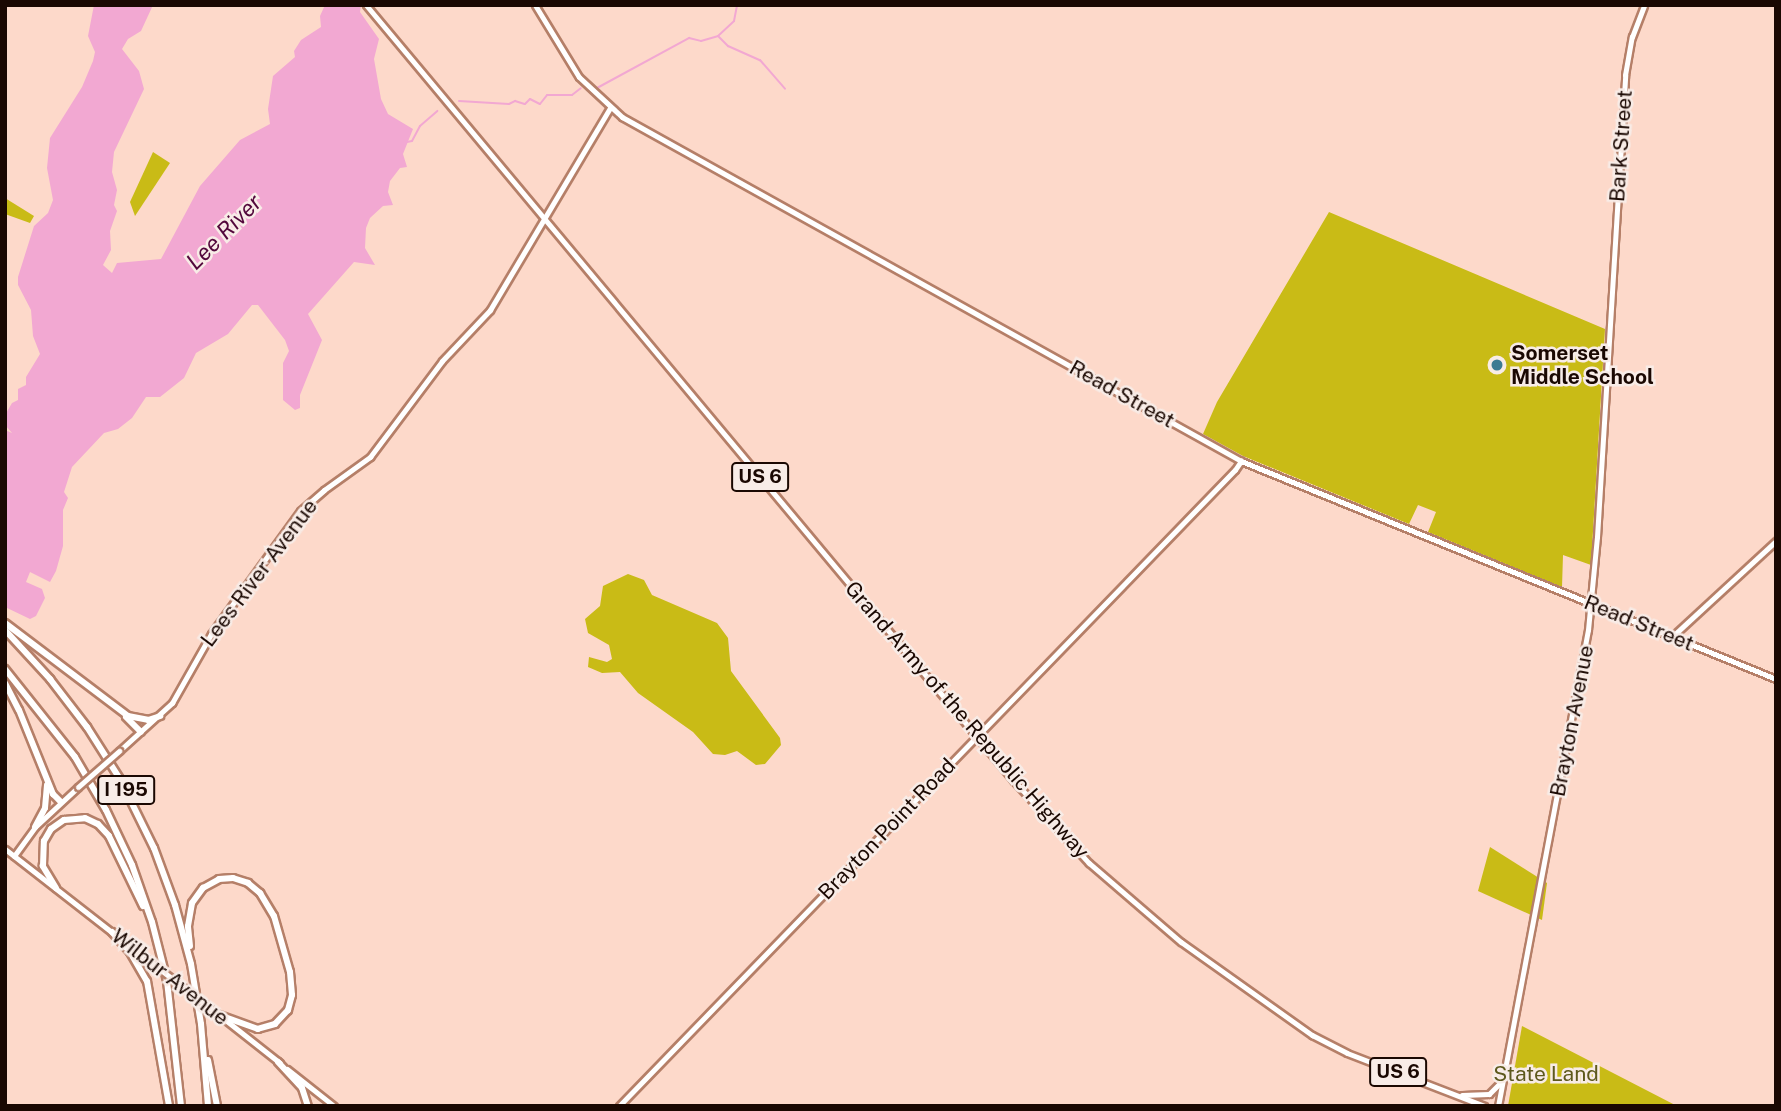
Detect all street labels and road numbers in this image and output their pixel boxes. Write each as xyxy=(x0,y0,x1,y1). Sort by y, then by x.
street label: Bark Street xyxy=(1605,89,1637,203)
street label: Read Street xyxy=(1065,355,1179,433)
road number: US 6 xyxy=(730,462,790,492)
street label: Lees River Avenue xyxy=(195,494,323,652)
street label: Grand Army of the Republic Highway xyxy=(839,576,1095,864)
street label: Read Street xyxy=(1580,590,1698,656)
street label: Brayton Avenue xyxy=(1545,643,1599,799)
street label: Brayton Point Road xyxy=(813,753,961,905)
road number: I 195 xyxy=(96,775,156,806)
street label: Wilbur Avenue xyxy=(106,923,234,1031)
road number: US 6 xyxy=(1368,1056,1428,1088)

